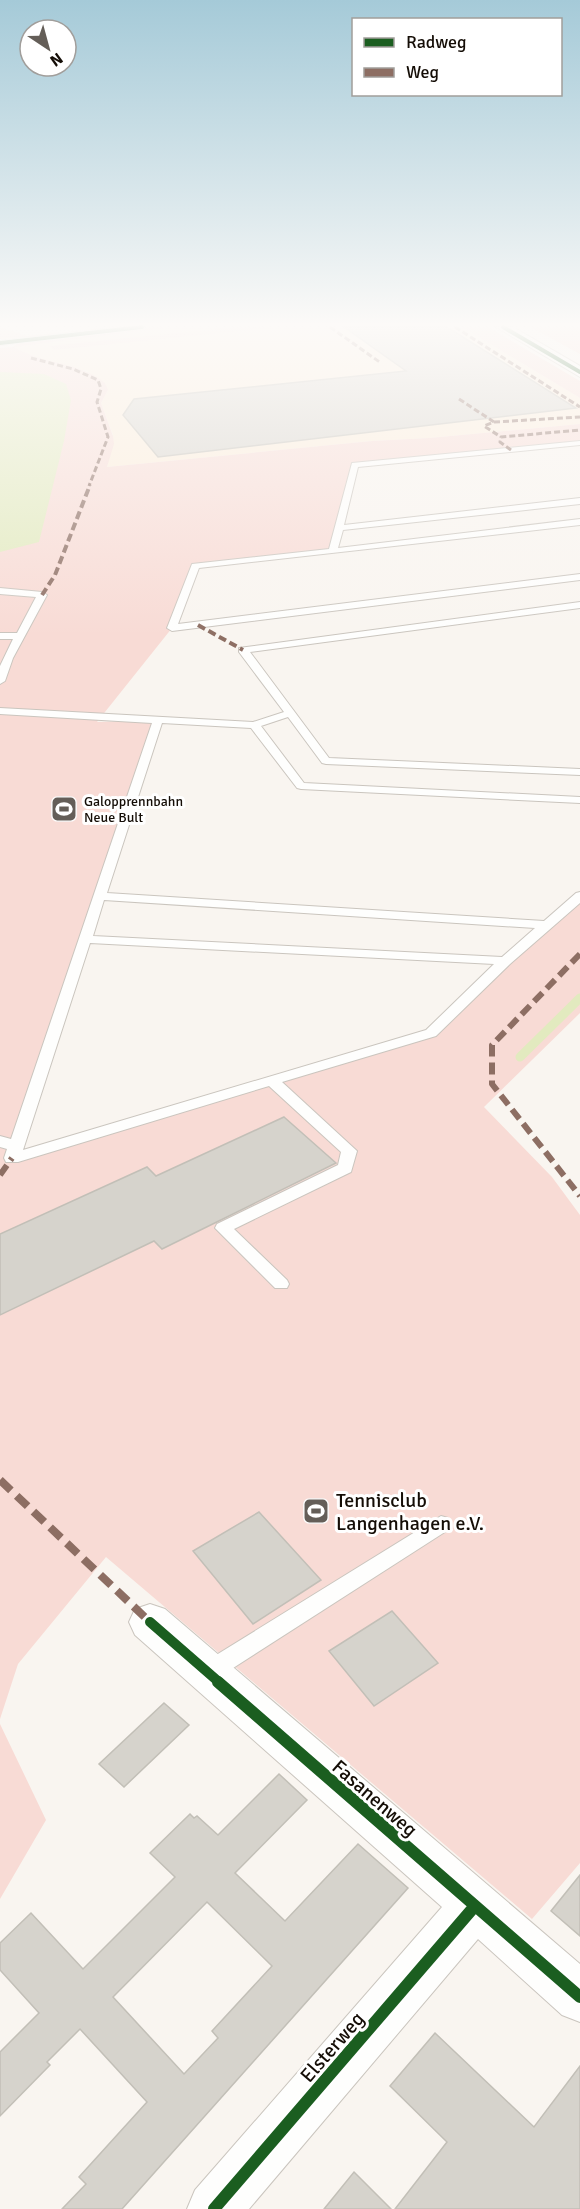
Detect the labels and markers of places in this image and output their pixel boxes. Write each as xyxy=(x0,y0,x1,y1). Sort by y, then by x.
place label: Galopprennbahn Neue Bult xyxy=(84,793,183,826)
sports icon: Galopprennbahn Neue Bult xyxy=(49,794,79,824)
place label: Tennisclub Langenhagen e.V. xyxy=(336,1488,484,1536)
sports icon: Tennisclub Langenhagen e.V. xyxy=(301,1496,331,1526)

